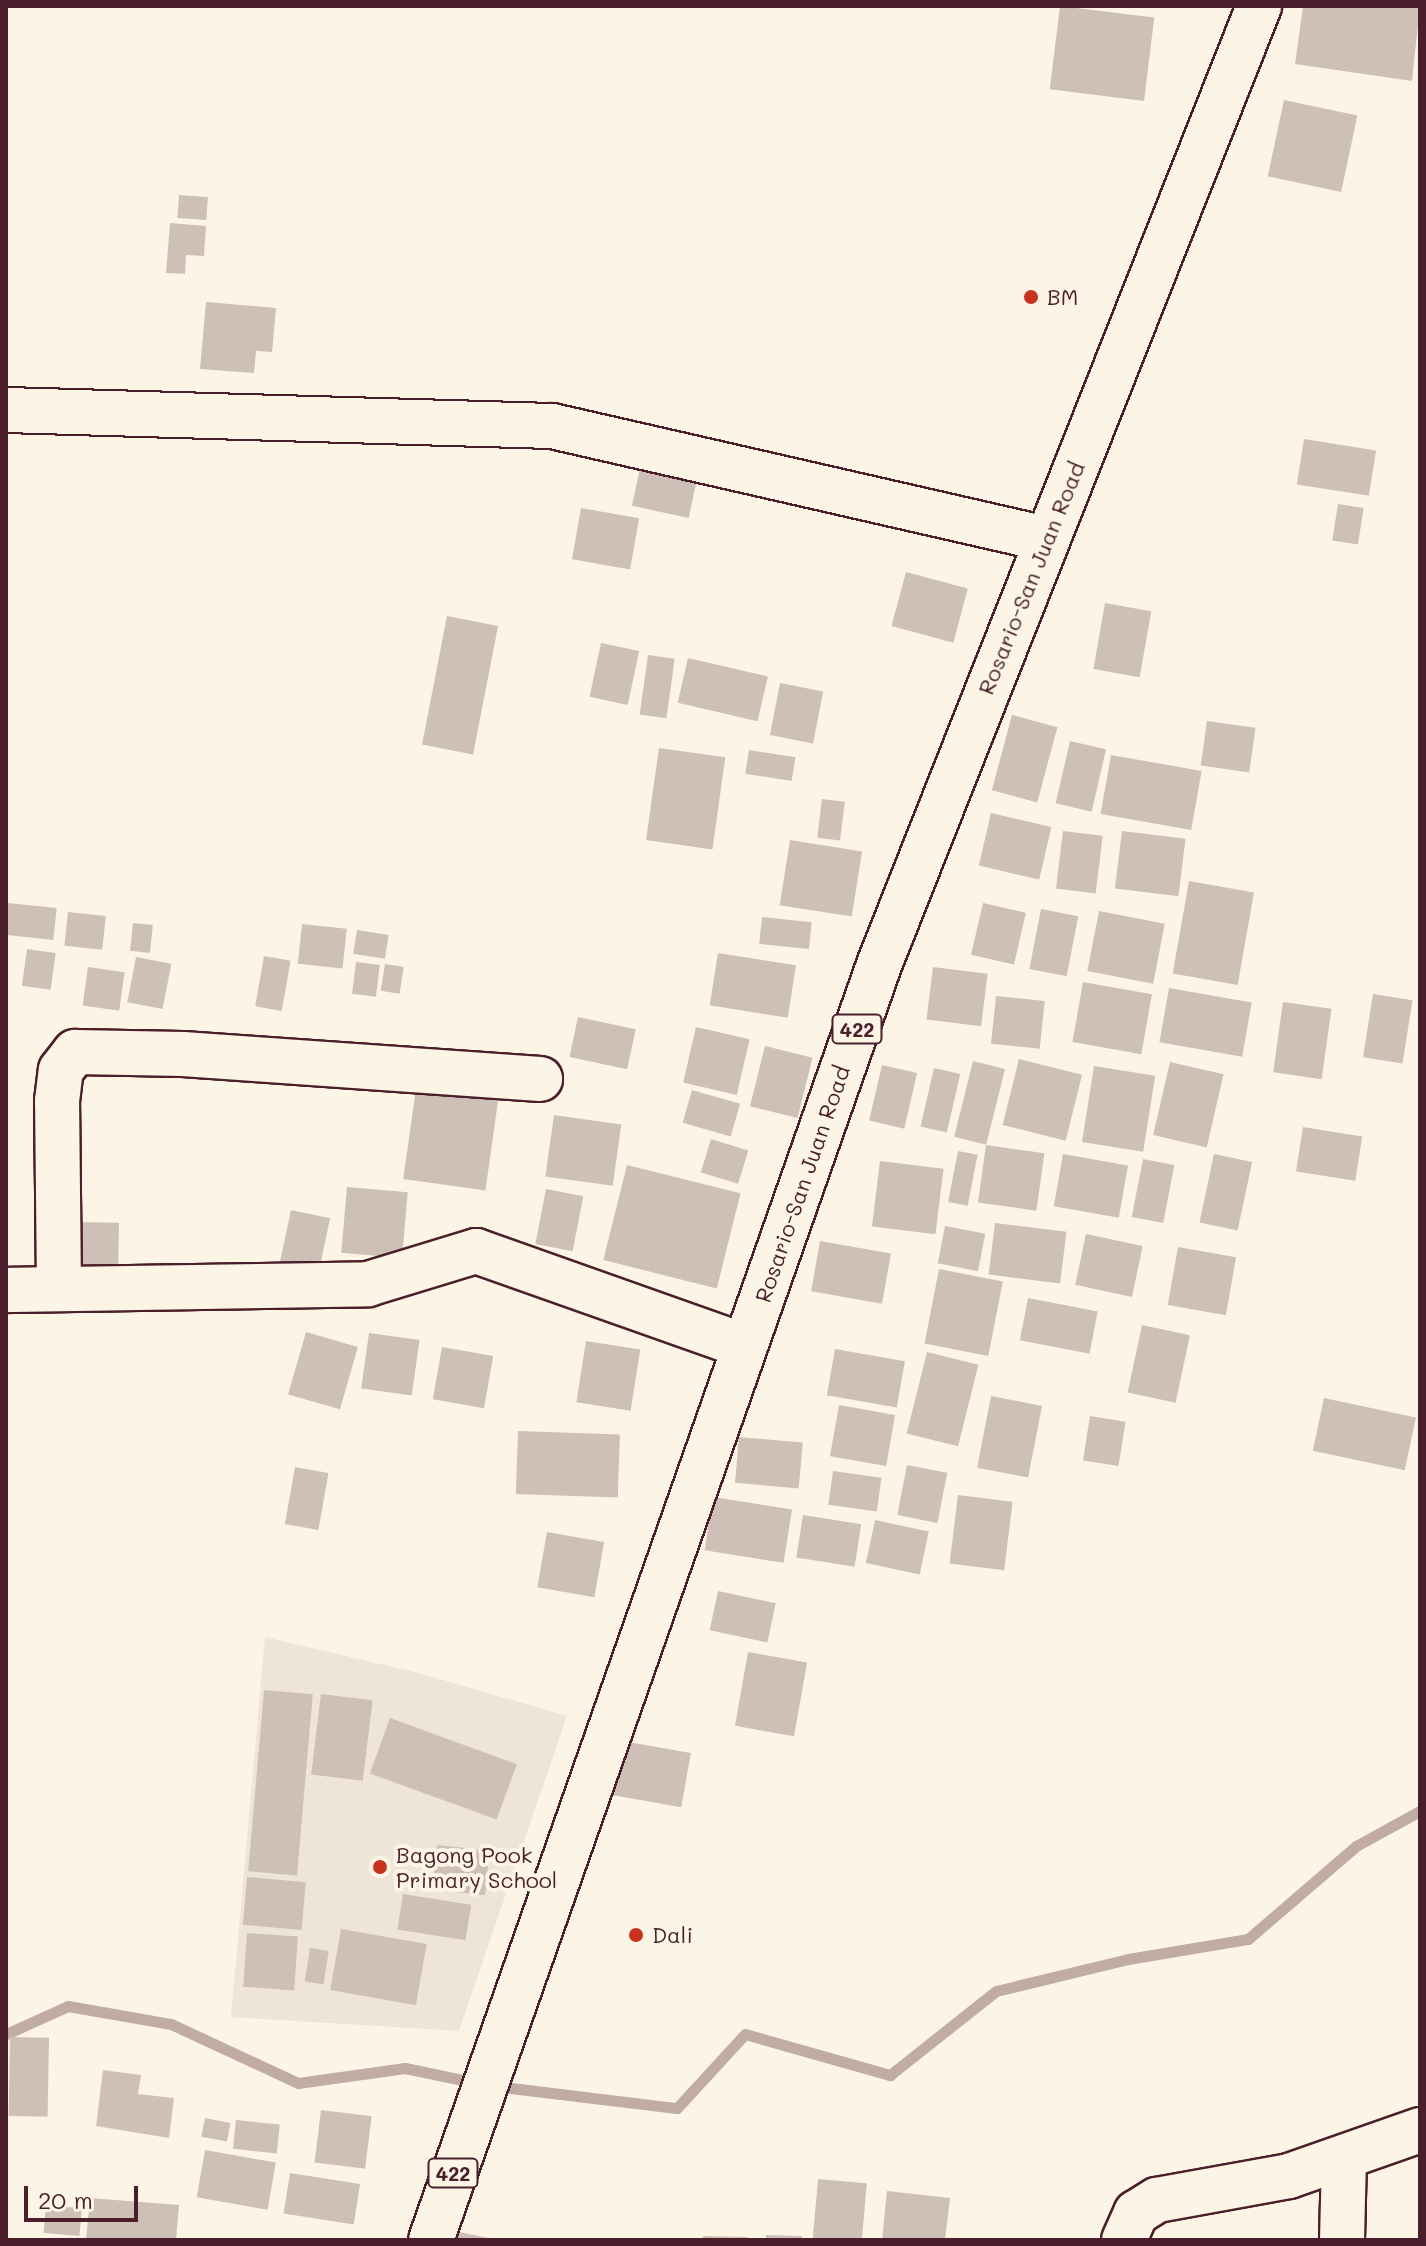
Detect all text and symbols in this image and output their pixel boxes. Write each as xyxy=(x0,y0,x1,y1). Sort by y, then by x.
place label: BM xyxy=(1047,284,1078,310)
marker: BM xyxy=(1022,288,1040,306)
street label: Rosario-San Juan Road xyxy=(972,458,1090,698)
road number: 422 xyxy=(831,1013,883,1045)
street label: Rosario-San Juan Road xyxy=(749,1062,855,1306)
place label: Bagong Pook Primary School xyxy=(396,1841,557,1892)
marker: Bagong Pook Primary School xyxy=(371,1858,389,1876)
place label: Dali xyxy=(652,1922,693,1948)
marker: Dali xyxy=(627,1926,645,1944)
road number: 422 xyxy=(427,2157,479,2189)
scale bar xyxy=(28,2170,142,2220)
text: 20 m xyxy=(38,2184,93,2215)

